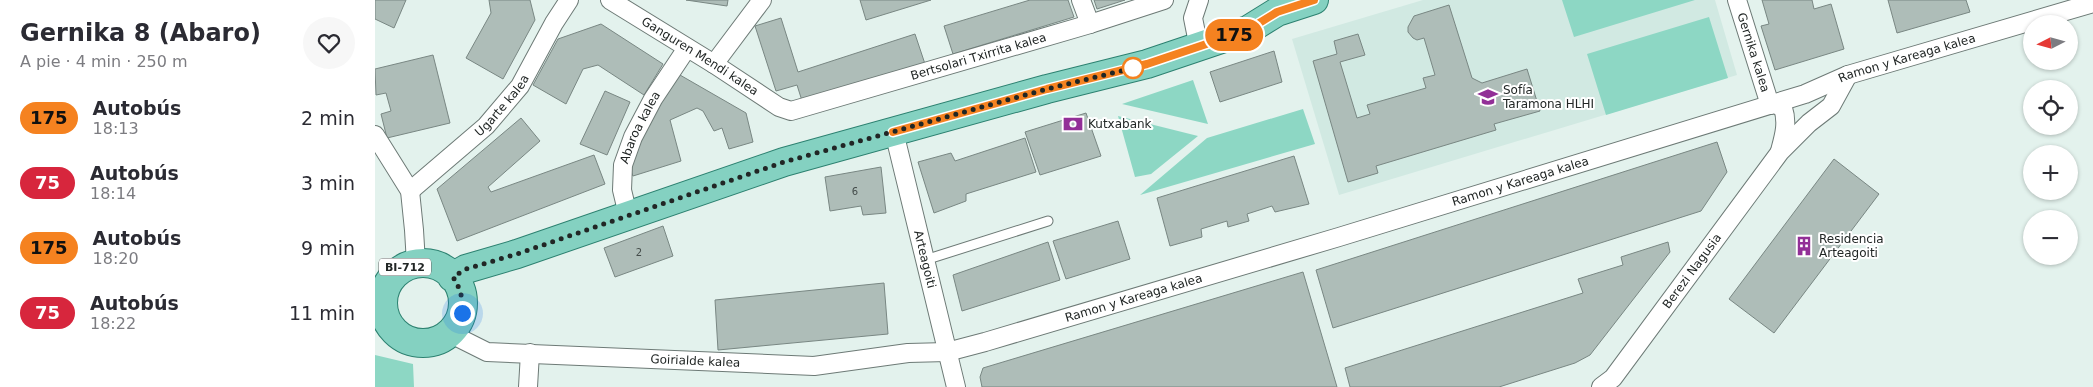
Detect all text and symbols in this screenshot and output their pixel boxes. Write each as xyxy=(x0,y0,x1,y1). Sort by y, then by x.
street label: Gernika kalea xyxy=(1734,11,1773,94)
street label: Ganguren Mendi kalea xyxy=(639,14,761,98)
north arrow xyxy=(2023,15,2077,70)
map controls xyxy=(2023,15,2078,265)
button: heart xyxy=(303,17,355,69)
text: Gernika 8 (Abaro) xyxy=(20,19,261,47)
line badge: 175 xyxy=(1205,19,1263,51)
text: 175 xyxy=(1215,24,1253,45)
street label: Bertsolari Txirrita kalea xyxy=(909,30,1048,83)
street label: Ramon y Kareaga kalea xyxy=(1836,31,1977,85)
text: A pie · 4 min · 250 m xyxy=(20,52,188,71)
unlabelled marker xyxy=(1122,57,1144,79)
street label: Ugarte kalea xyxy=(472,72,532,139)
button: locate xyxy=(2023,80,2078,135)
place label: Sofía Taramona HLHI xyxy=(1502,83,1594,111)
school or university icon: Sofía Taramona HLHI xyxy=(1477,86,1499,108)
street label: Abaroa kalea xyxy=(617,89,663,166)
text: Autobús xyxy=(93,97,181,119)
text: 175 xyxy=(30,107,68,128)
text: 2 min xyxy=(301,107,355,129)
bank icon: Kutxabank xyxy=(1062,113,1084,135)
place label: Kutxabank xyxy=(1088,117,1152,131)
text: 18:13 xyxy=(93,119,139,138)
button: + xyxy=(2023,145,2078,200)
street label: Ramon y Kareaga kalea xyxy=(1450,154,1591,209)
text: Autobús xyxy=(90,162,179,184)
text: 75 xyxy=(35,172,60,193)
text: 3 min xyxy=(301,172,355,194)
text: 18:14 xyxy=(90,184,136,203)
house number: 6 xyxy=(852,186,858,197)
button: − xyxy=(2023,210,2078,265)
text: Autobús xyxy=(93,227,181,249)
street label: Arteagoiti xyxy=(911,229,939,290)
street label: Berezi Nagusia xyxy=(1660,231,1724,311)
place label: Residencia Arteagoiti xyxy=(1819,232,1884,260)
building icon: Residencia Arteagoiti xyxy=(1793,235,1815,257)
text: 175 xyxy=(30,237,68,258)
text: 9 min xyxy=(301,237,355,259)
house number: 2 xyxy=(636,247,642,258)
text: 18:20 xyxy=(93,249,139,268)
road number: BI-712 xyxy=(379,258,431,276)
street label: Ramon y Kareaga kalea xyxy=(1063,271,1204,325)
text: Autobús xyxy=(90,292,179,314)
your location xyxy=(450,301,475,326)
text: 75 xyxy=(35,302,60,323)
text: 11 min xyxy=(289,302,355,324)
text: 18:22 xyxy=(90,314,136,333)
street label: Goirialde kalea xyxy=(650,352,741,370)

